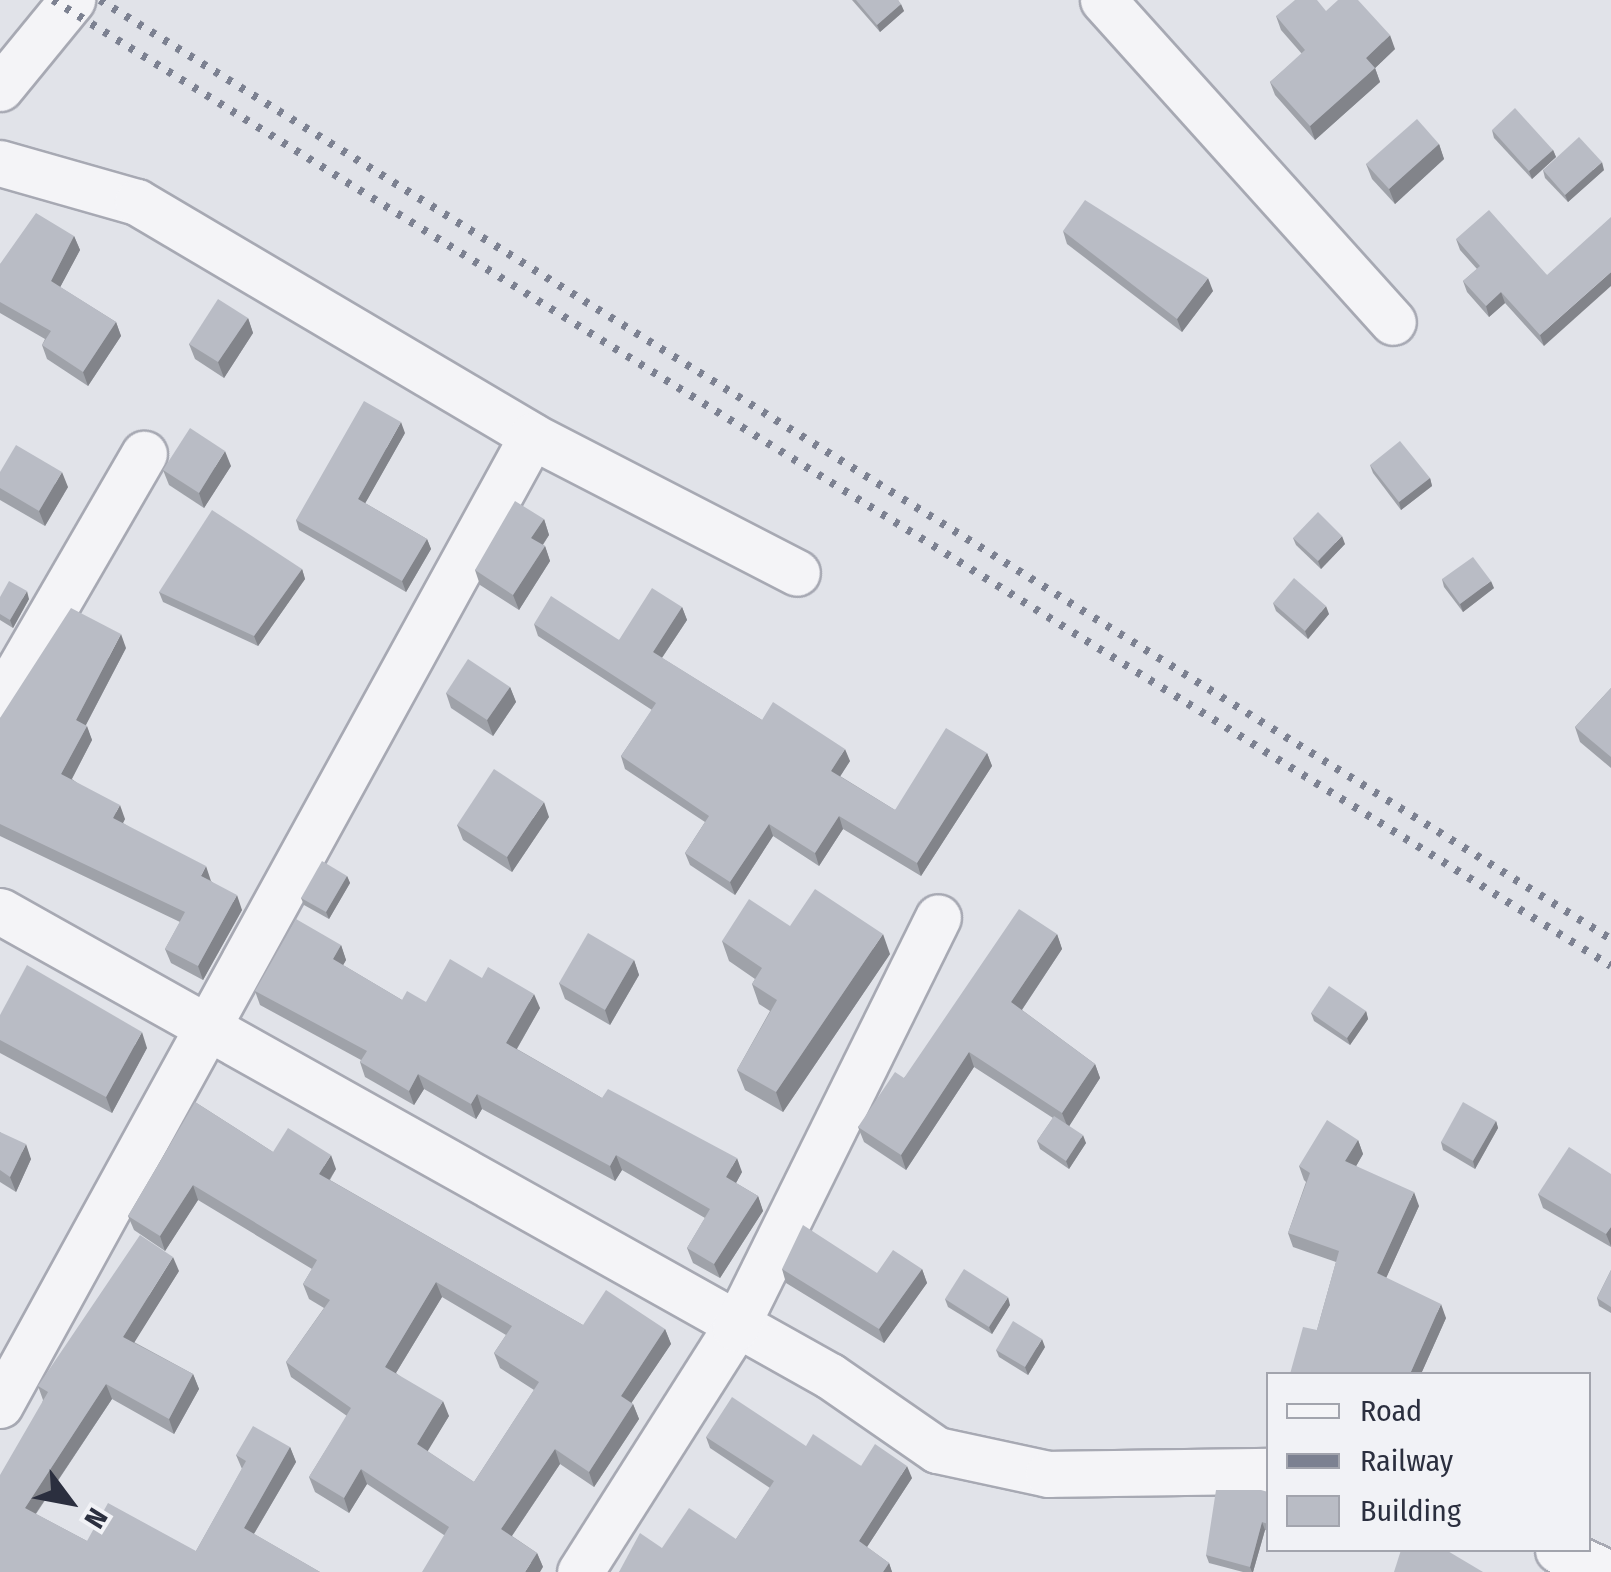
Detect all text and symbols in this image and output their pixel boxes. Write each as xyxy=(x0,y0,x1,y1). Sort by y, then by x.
legend xyxy=(1266,1372,1591,1552)
text: Road xyxy=(1360,1393,1422,1429)
text: Railway xyxy=(1360,1443,1453,1479)
north arrow xyxy=(20,1452,120,1552)
text: Building xyxy=(1360,1493,1461,1529)
text: N xyxy=(77,1502,114,1534)

